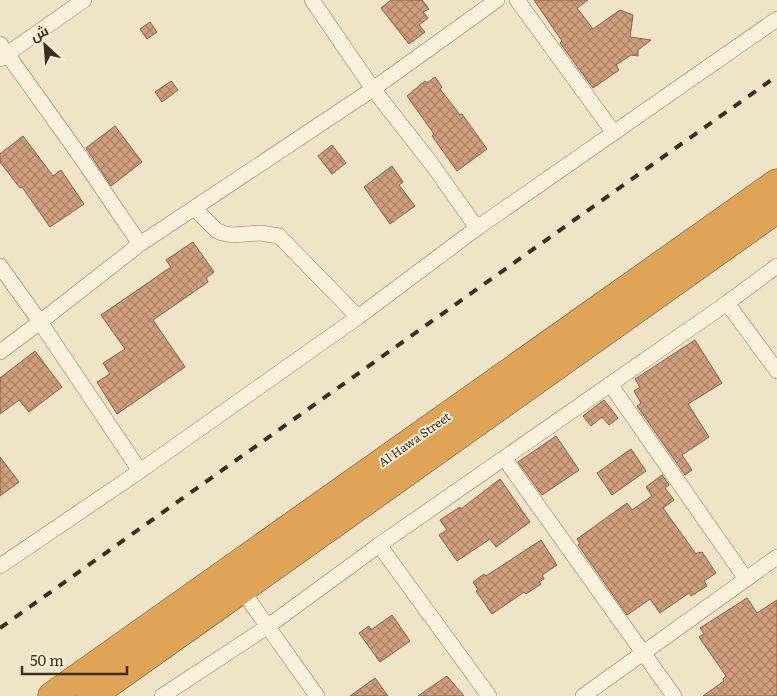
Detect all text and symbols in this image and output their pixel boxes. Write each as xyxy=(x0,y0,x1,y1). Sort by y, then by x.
text: ش xyxy=(26,19,51,45)
north arrow xyxy=(20,20,70,70)
street label: Al Hawa Street xyxy=(374,407,454,471)
scale bar xyxy=(22,644,128,676)
text: 50 m xyxy=(30,648,64,671)

